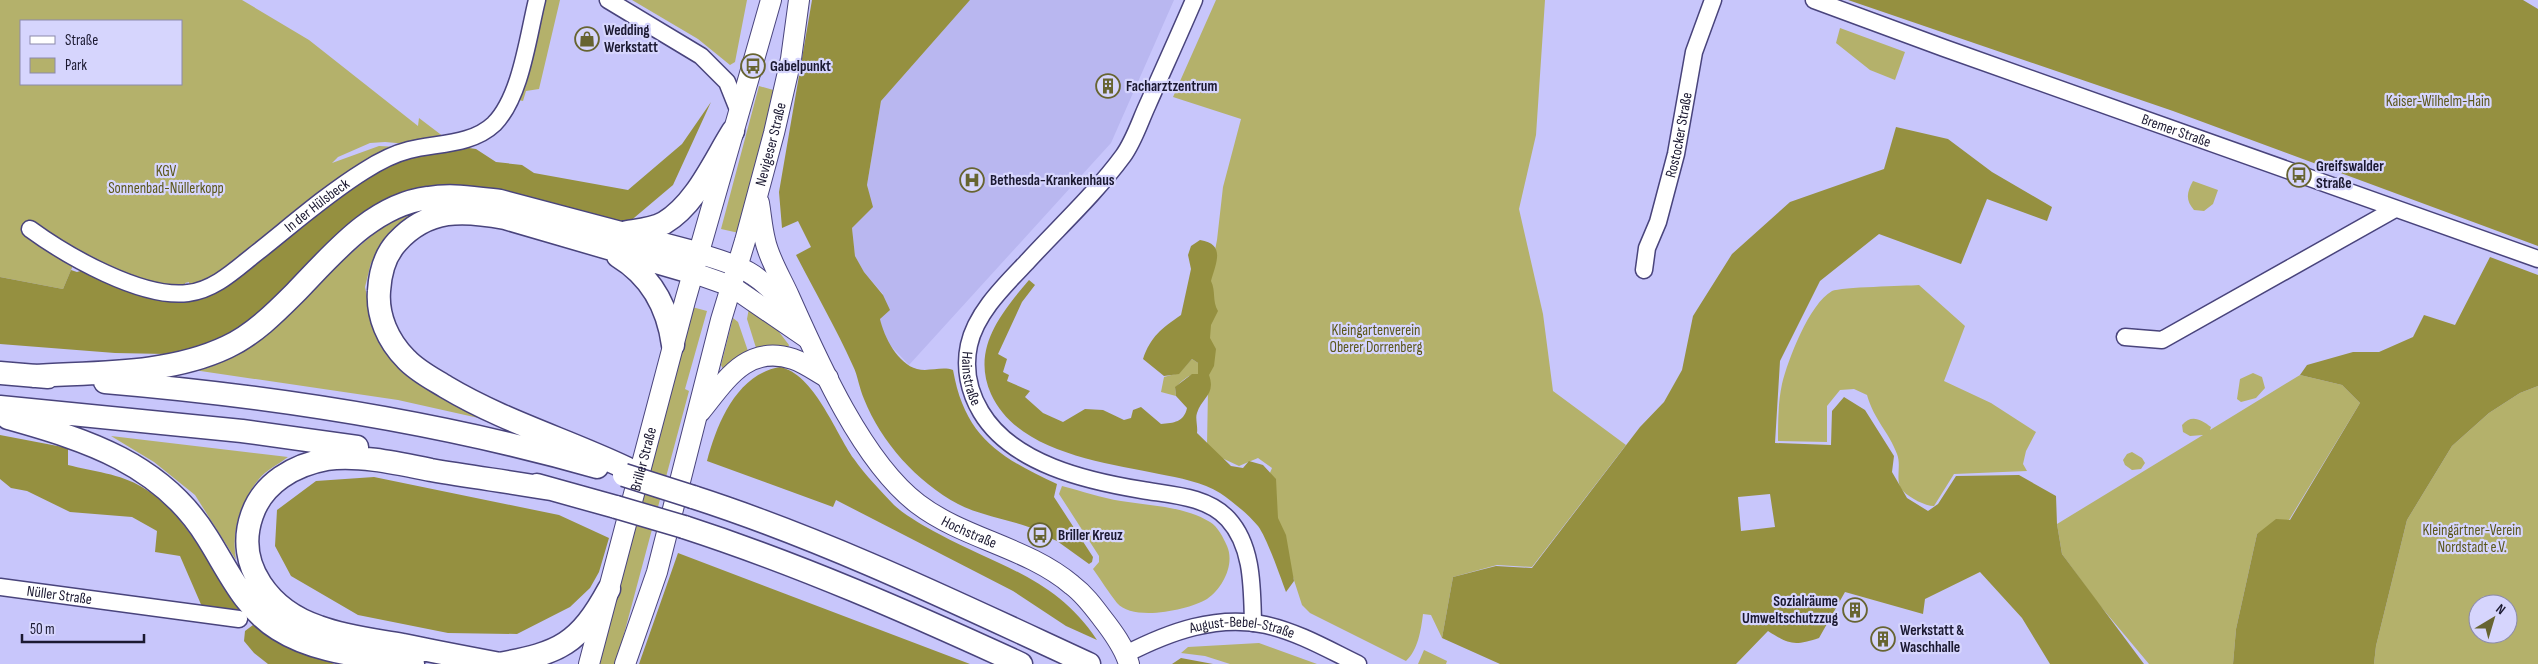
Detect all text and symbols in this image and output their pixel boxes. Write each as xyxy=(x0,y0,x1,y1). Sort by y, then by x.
legend xyxy=(20,20,182,85)
place label: Wedding Werkstatt xyxy=(604,21,658,57)
shop icon: Wedding Werkstatt xyxy=(574,26,600,52)
text: Straße xyxy=(65,31,98,50)
bus stop icon: Gabelpunkt xyxy=(740,53,766,79)
text: Park xyxy=(65,56,87,75)
place label: Gabelpunkt xyxy=(770,57,831,76)
building icon: Facharztzentrum xyxy=(1095,73,1121,99)
place label: Facharztzentrum xyxy=(1126,77,1217,96)
street label: Rostocker Straße xyxy=(1661,91,1697,180)
park label: Kaiser-Wilhelm-Hain xyxy=(2386,92,2490,111)
street label: Nevigeser Straße xyxy=(751,101,791,188)
street label: Bremer Straße xyxy=(2139,110,2213,152)
place label: Greifswalder Straße xyxy=(2316,157,2384,193)
park label: KGV Sonnenbad-Nüllerkopp xyxy=(108,162,224,198)
bus stop icon: Greifswalder Straße xyxy=(2286,162,2312,188)
hospital icon: Bethesda-Krankenhaus xyxy=(959,167,985,193)
place label: Bethesda-Krankenhaus xyxy=(990,171,1115,190)
street label: In der Hülsbeck xyxy=(281,174,353,237)
park label: Kleingartenverein Oberer Dorrenberg xyxy=(1329,321,1423,357)
street label: Hainstraße xyxy=(957,350,985,409)
street label: Briller Straße xyxy=(626,425,661,493)
street label: Hochstraße xyxy=(938,512,999,553)
park label: Kleingärtner-Verein Nordstadt e.V. xyxy=(2423,521,2521,557)
bus stop icon: Briller Kreuz xyxy=(1027,522,1053,548)
place label: Briller Kreuz xyxy=(1058,526,1123,545)
street label: Nüller Straße xyxy=(26,582,93,609)
place label: Sozialräume Umweltschutzzug xyxy=(1742,592,1839,628)
north arrow xyxy=(2468,594,2518,644)
building icon: Sozialräume Umweltschutzzug xyxy=(1842,597,1868,623)
text: N xyxy=(2493,600,2509,618)
scale bar xyxy=(22,612,145,644)
street label: August-Bebel-Straße xyxy=(1186,613,1297,643)
text: 50 m xyxy=(30,620,55,639)
place label: Werkstatt & Waschhalle xyxy=(1900,621,1964,657)
building icon: Werkstatt & Waschhalle xyxy=(1870,626,1896,652)

